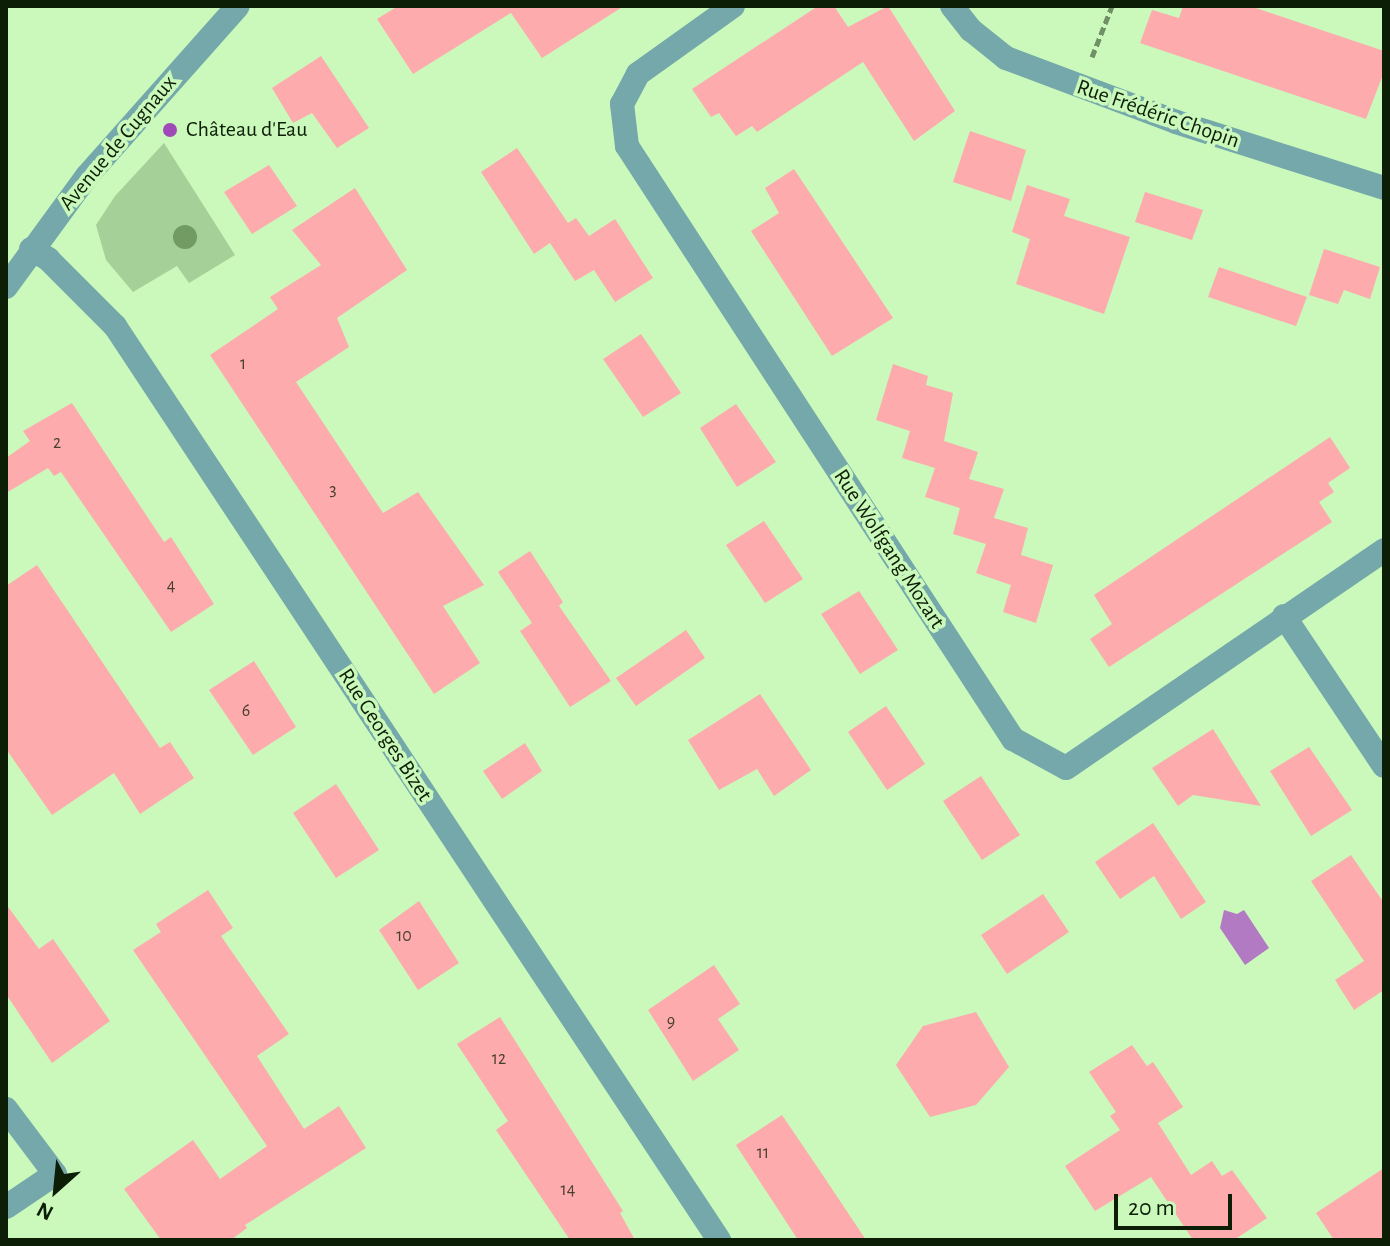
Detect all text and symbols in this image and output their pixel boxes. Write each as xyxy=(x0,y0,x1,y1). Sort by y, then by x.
street label: Avenue de Cugnaux xyxy=(54,70,182,216)
street label: Rue Frédéric Chopin xyxy=(1073,74,1243,154)
place label: Château d'Eau xyxy=(186,117,308,143)
marker: Château d'Eau xyxy=(161,121,179,139)
house number: 1 xyxy=(240,353,246,375)
house number: 2 xyxy=(53,432,61,454)
street label: Rue Wolfgang Mozart xyxy=(828,464,950,634)
house number: 3 xyxy=(329,479,337,501)
house number: 4 xyxy=(167,575,175,597)
street label: Rue Georges Bizet xyxy=(332,664,438,806)
house number: 6 xyxy=(242,700,250,722)
house number: 10 xyxy=(396,925,412,947)
house number: 9 xyxy=(667,1011,675,1033)
house number: 12 xyxy=(492,1048,506,1070)
house number: 11 xyxy=(757,1142,769,1164)
north arrow xyxy=(16,1150,96,1230)
scale bar xyxy=(1118,1178,1236,1228)
house number: 14 xyxy=(561,1179,575,1201)
text: 20 m xyxy=(1128,1196,1175,1220)
text: N xyxy=(33,1198,57,1225)

